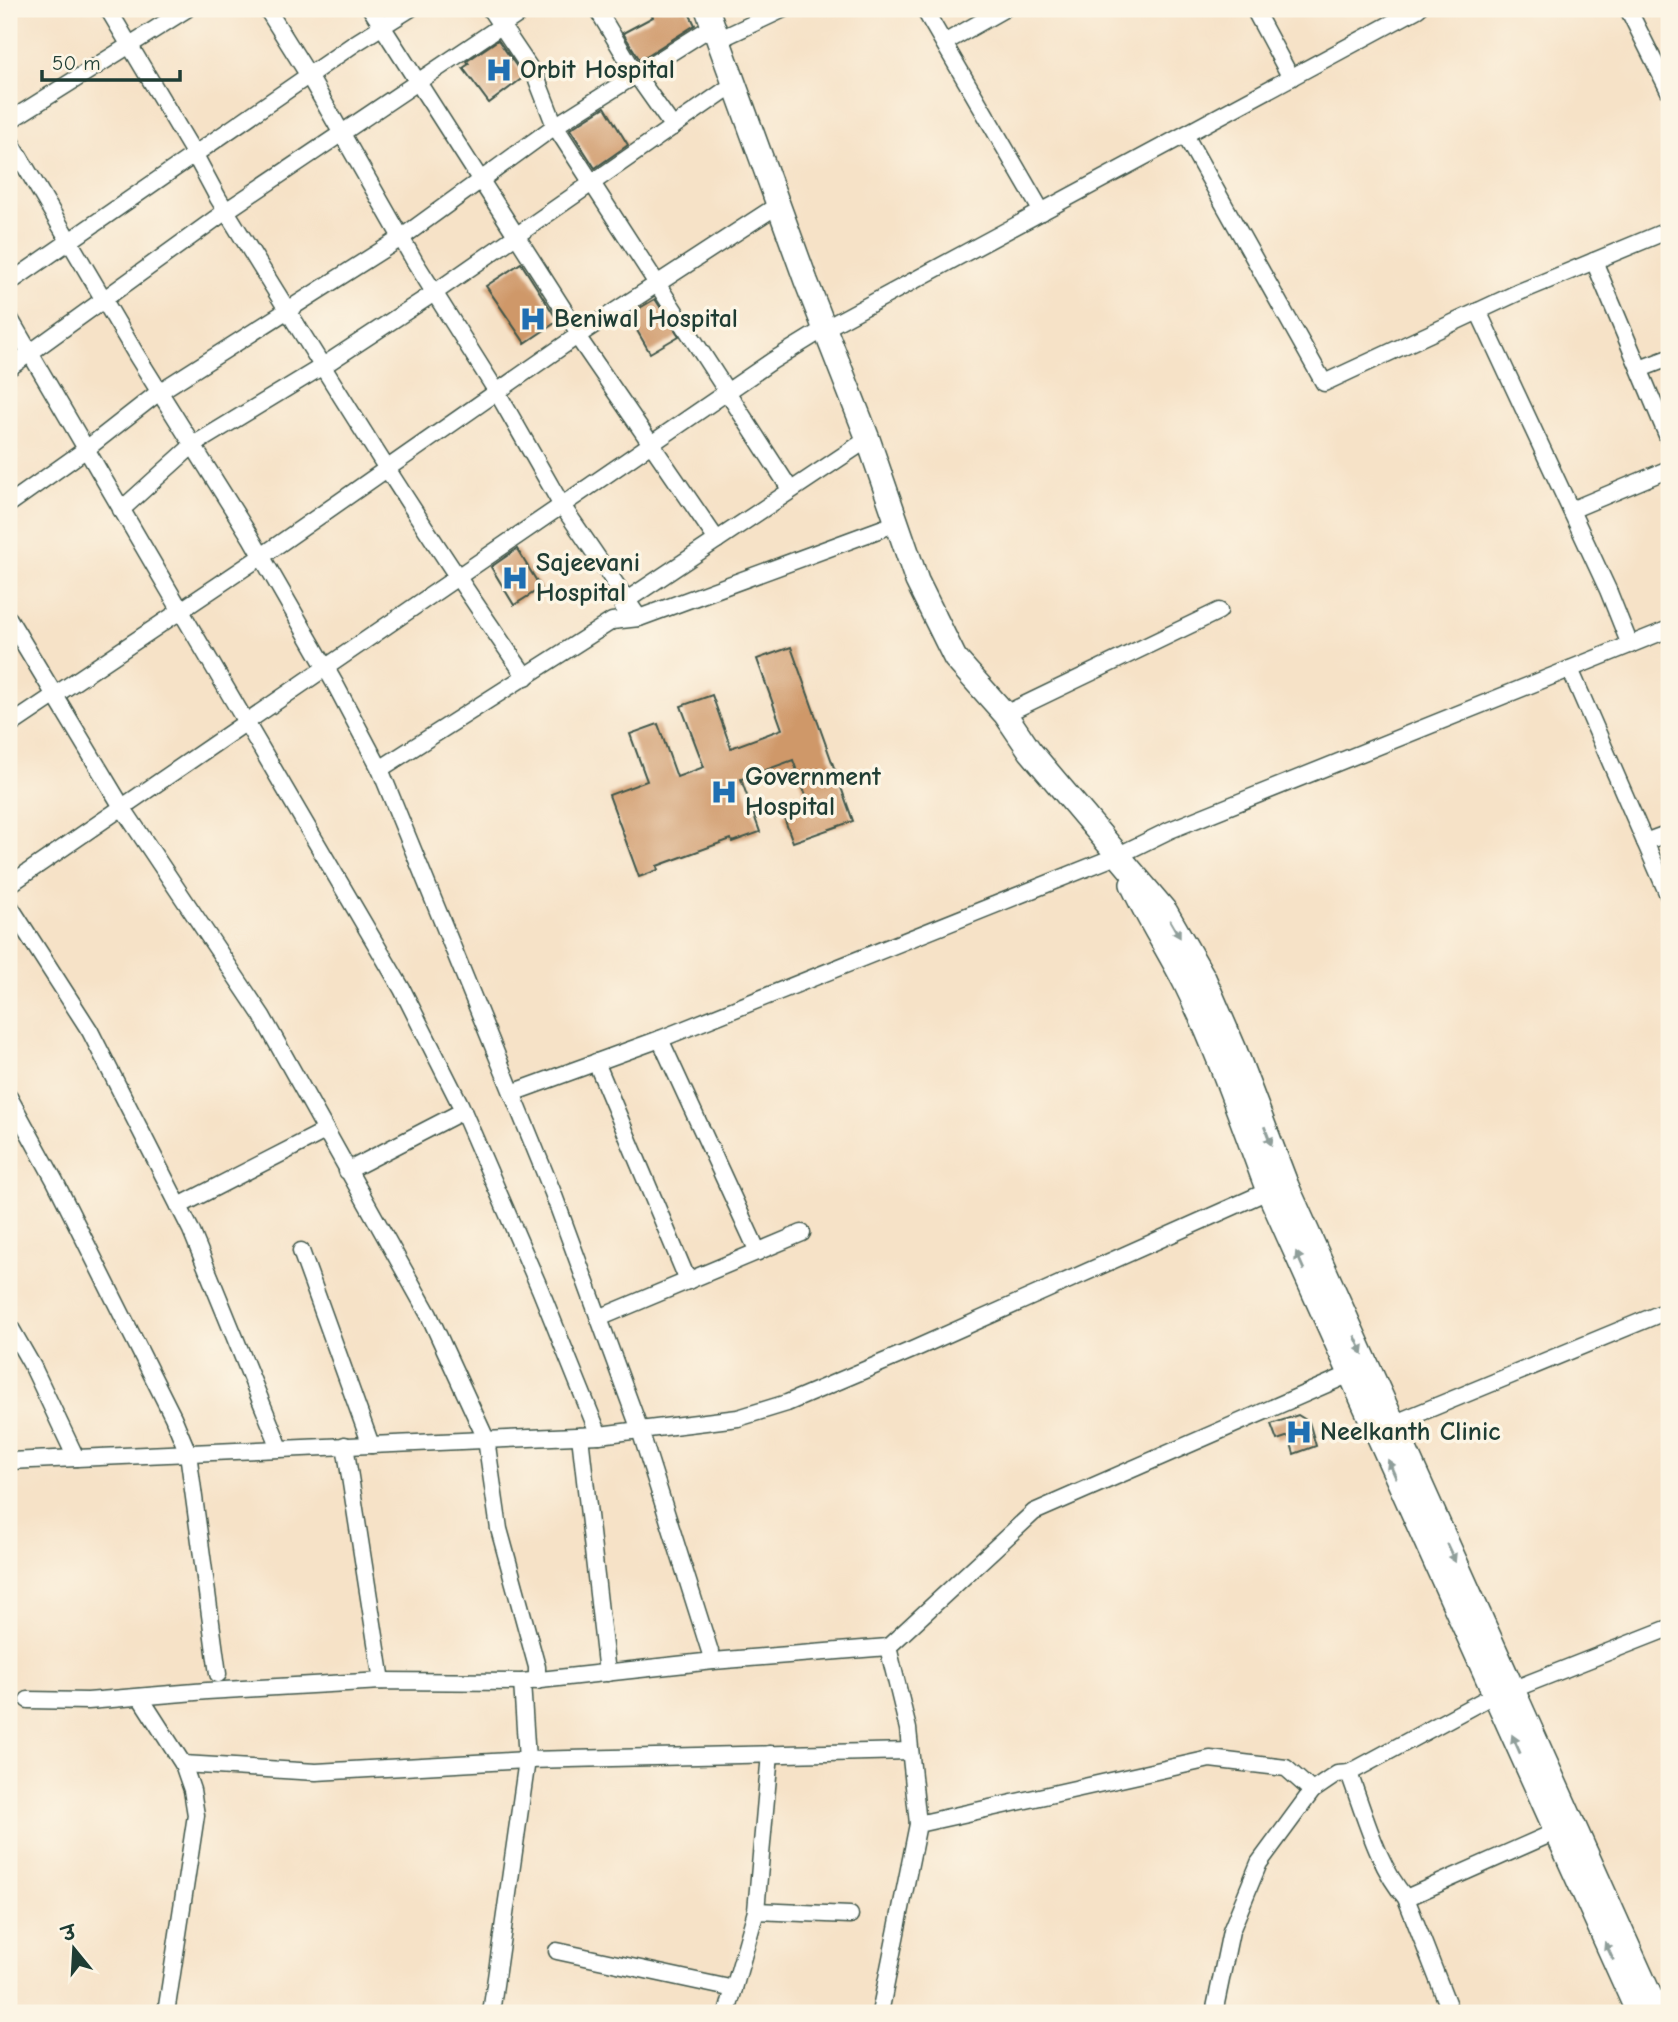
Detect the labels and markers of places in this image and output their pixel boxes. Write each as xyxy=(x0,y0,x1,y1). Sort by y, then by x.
hospital icon: Orbit Hospital xyxy=(484,55,514,85)
place label: Orbit Hospital xyxy=(520,55,675,85)
hospital icon: Beniwal Hospital xyxy=(518,304,548,334)
place label: Beniwal Hospital xyxy=(554,304,738,334)
place label: Sajeevani Hospital xyxy=(536,548,640,608)
hospital icon: Sajeevani Hospital xyxy=(500,563,530,593)
place label: Government Hospital xyxy=(745,762,881,822)
hospital icon: Government Hospital xyxy=(709,777,739,807)
hospital icon: Neelkanth Clinic xyxy=(1284,1417,1314,1447)
place label: Neelkanth Clinic xyxy=(1320,1417,1500,1447)

